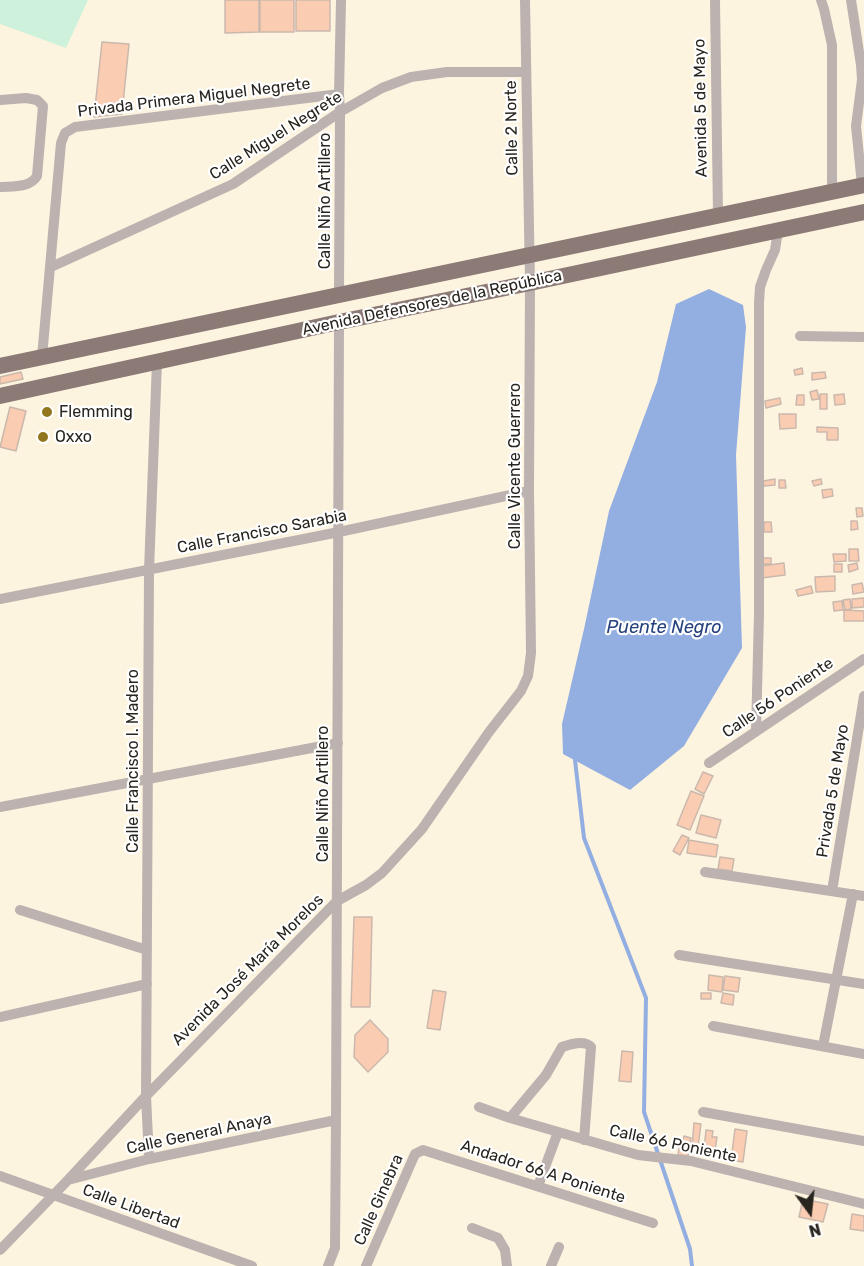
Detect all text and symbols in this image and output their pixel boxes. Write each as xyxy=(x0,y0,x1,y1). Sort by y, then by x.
street label: Avenida 5 de Mayo xyxy=(690,39,712,177)
street label: Privada Primera Miguel Negrete xyxy=(77,74,311,122)
street label: Calle 2 Norte xyxy=(502,80,522,176)
street label: Calle Miguel Negrete xyxy=(206,87,346,185)
street label: Calle Niño Artillero xyxy=(315,133,335,269)
street label: Avenida Defensores de la República xyxy=(300,266,564,340)
street label: Calle Vicente Guerrero xyxy=(505,383,525,549)
place label: Flemming xyxy=(59,402,133,422)
marker: Flemming xyxy=(40,405,54,419)
place label: Oxxo xyxy=(55,427,92,447)
marker: Oxxo xyxy=(36,430,50,444)
street label: Calle Francisco Sarabia xyxy=(176,506,348,558)
water label: Puente Negro xyxy=(606,617,722,639)
street label: Calle 56 Poniente xyxy=(719,654,837,742)
street label: Calle Francisco I. Madero xyxy=(123,669,143,853)
street label: Privada 5 de Mayo xyxy=(813,723,853,859)
street label: Calle Niño Artillero xyxy=(313,726,333,862)
street label: Avenida José María Morelos xyxy=(168,890,328,1050)
street label: Calle General Anaya xyxy=(125,1109,273,1159)
street label: Calle 66 Poniente xyxy=(607,1121,739,1167)
street label: Andador 66 A Poniente xyxy=(458,1136,628,1208)
street label: Calle Ginebra xyxy=(350,1151,408,1249)
street label: Calle Libertad xyxy=(80,1181,182,1233)
north arrow xyxy=(780,1182,840,1242)
text: N xyxy=(807,1219,823,1241)

